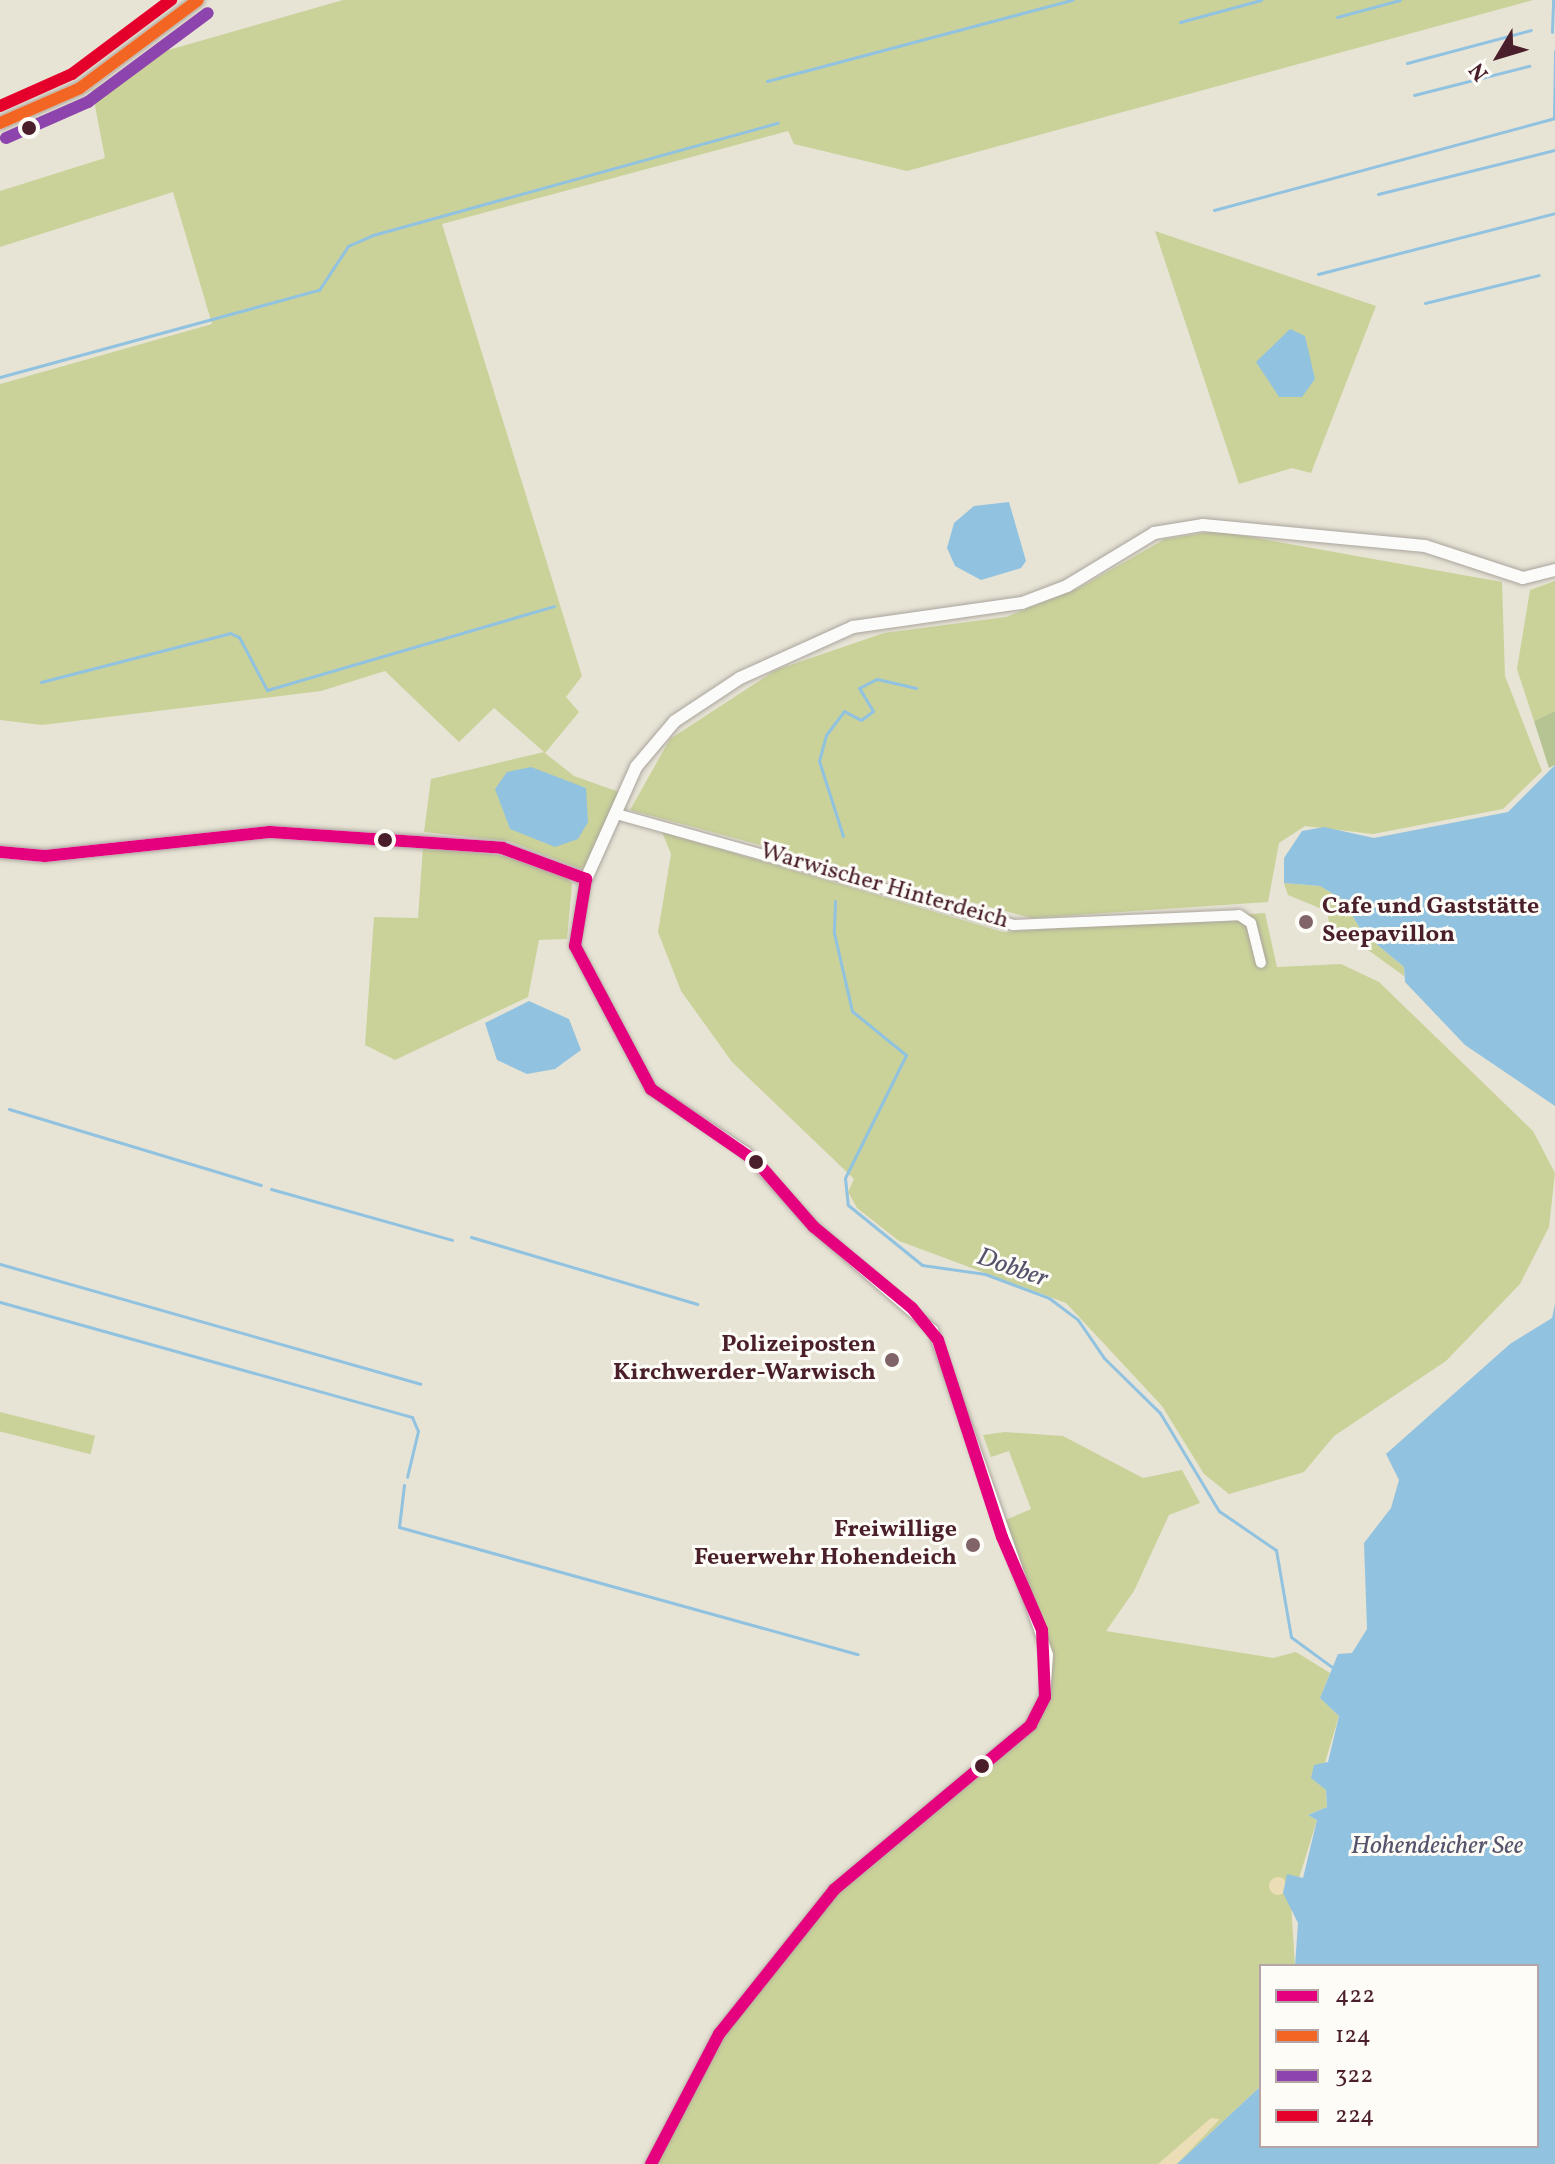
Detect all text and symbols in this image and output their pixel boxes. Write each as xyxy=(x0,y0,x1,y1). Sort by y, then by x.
north arrow xyxy=(1459,16,1539,96)
text: N xyxy=(1463,55,1497,87)
unlabelled marker xyxy=(21,120,37,136)
unlabelled marker xyxy=(377,832,393,848)
street label: Warwischer Hinterdeich xyxy=(757,838,1011,936)
place label: Cafe und Gaststätte Seepavillon xyxy=(1322,894,1539,950)
marker: Cafe und Gaststätte Seepavillon xyxy=(1297,913,1315,931)
unlabelled marker xyxy=(748,1154,764,1170)
water label: Dobber xyxy=(972,1242,1052,1296)
place label: Polizeiposten Kirchwerder-Warwisch xyxy=(613,1332,876,1388)
marker: Polizeiposten Kirchwerder-Warwisch xyxy=(883,1351,901,1369)
place label: Freiwillige Feuerwehr Hohendeich xyxy=(694,1517,957,1573)
marker: Freiwillige Feuerwehr Hohendeich xyxy=(964,1536,982,1554)
unlabelled marker xyxy=(974,1758,990,1774)
water label: Hohendeicher See xyxy=(1351,1831,1523,1863)
legend xyxy=(1259,1964,1539,2148)
text: 422 xyxy=(1335,1979,1375,2013)
text: 124 xyxy=(1335,2019,1371,2053)
text: 322 xyxy=(1335,2059,1373,2093)
text: 224 xyxy=(1335,2099,1374,2133)

